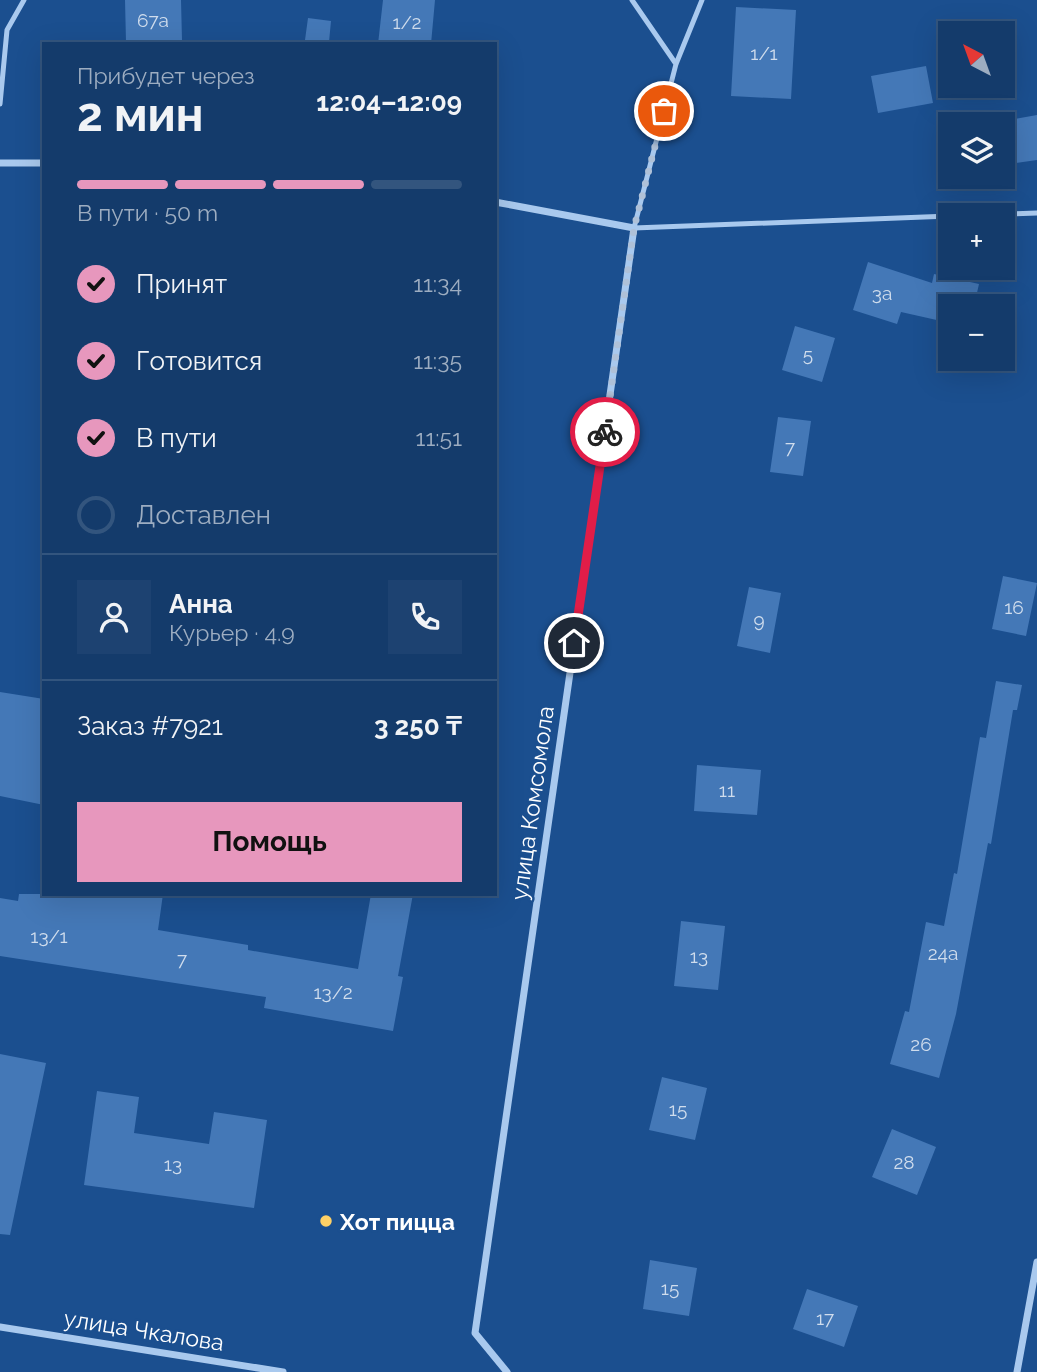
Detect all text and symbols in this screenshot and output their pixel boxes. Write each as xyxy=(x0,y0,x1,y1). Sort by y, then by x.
house number: 67а xyxy=(137,9,169,31)
house number: 1/2 xyxy=(392,11,422,33)
north arrow xyxy=(938,21,1015,98)
map controls xyxy=(938,21,1015,371)
house number: 1/1 xyxy=(750,42,778,64)
text: Прибудет через xyxy=(77,62,255,89)
pin xyxy=(634,81,694,141)
text: 12:04–12:09 xyxy=(316,87,462,117)
text: 2 мин xyxy=(77,88,204,142)
icon: bag xyxy=(645,92,683,130)
button: layers xyxy=(938,112,1015,189)
text: В пути · 50 m xyxy=(77,199,218,226)
button: + xyxy=(938,203,1015,280)
icon: check xyxy=(77,265,115,303)
text: Принят xyxy=(136,269,227,299)
text: 11:34 xyxy=(413,270,462,297)
house number: 3а xyxy=(872,282,892,304)
button: − xyxy=(938,294,1015,371)
icon: check xyxy=(77,342,115,380)
house number: 5 xyxy=(803,343,813,365)
text: Готовится xyxy=(136,346,262,376)
text: 11:35 xyxy=(413,347,462,374)
courier xyxy=(570,397,640,467)
icon: bike xyxy=(586,413,624,451)
icon: check xyxy=(77,419,115,457)
text: В пути xyxy=(136,423,217,453)
text: 11:51 xyxy=(416,424,462,451)
house number: 7 xyxy=(785,436,795,458)
text: Доставлен xyxy=(136,500,271,530)
button: person xyxy=(77,580,151,654)
button: phone xyxy=(388,580,462,654)
text: Анна xyxy=(169,589,233,619)
house number: 16 xyxy=(1004,596,1024,618)
house number: 9 xyxy=(753,609,765,631)
pin xyxy=(544,613,604,673)
text: Курьер · 4.9 xyxy=(169,619,295,646)
icon: home xyxy=(555,624,593,662)
street label: улица Комсомола xyxy=(505,704,559,902)
text: Заказ #7921 xyxy=(77,711,223,741)
text: 3 250 ₸ xyxy=(374,711,462,741)
house number: 11 xyxy=(719,779,735,801)
button: Помощь xyxy=(77,802,462,882)
house number: 13/1 xyxy=(30,925,68,947)
house number: 24а xyxy=(928,942,958,964)
house number: 13 xyxy=(690,945,708,967)
house number: 7 xyxy=(177,948,187,970)
house number: 13/2 xyxy=(313,981,353,1003)
house number: 26 xyxy=(910,1033,932,1055)
house number: 15 xyxy=(669,1098,687,1120)
house number: 28 xyxy=(893,1151,915,1173)
house number: 13 xyxy=(164,1153,182,1175)
place label: Хот пицца xyxy=(339,1208,455,1235)
marker: Хот пицца xyxy=(318,1213,334,1229)
house number: 15 xyxy=(661,1277,679,1299)
street label: улица Чкалова xyxy=(62,1304,226,1356)
house number: 17 xyxy=(816,1307,834,1329)

